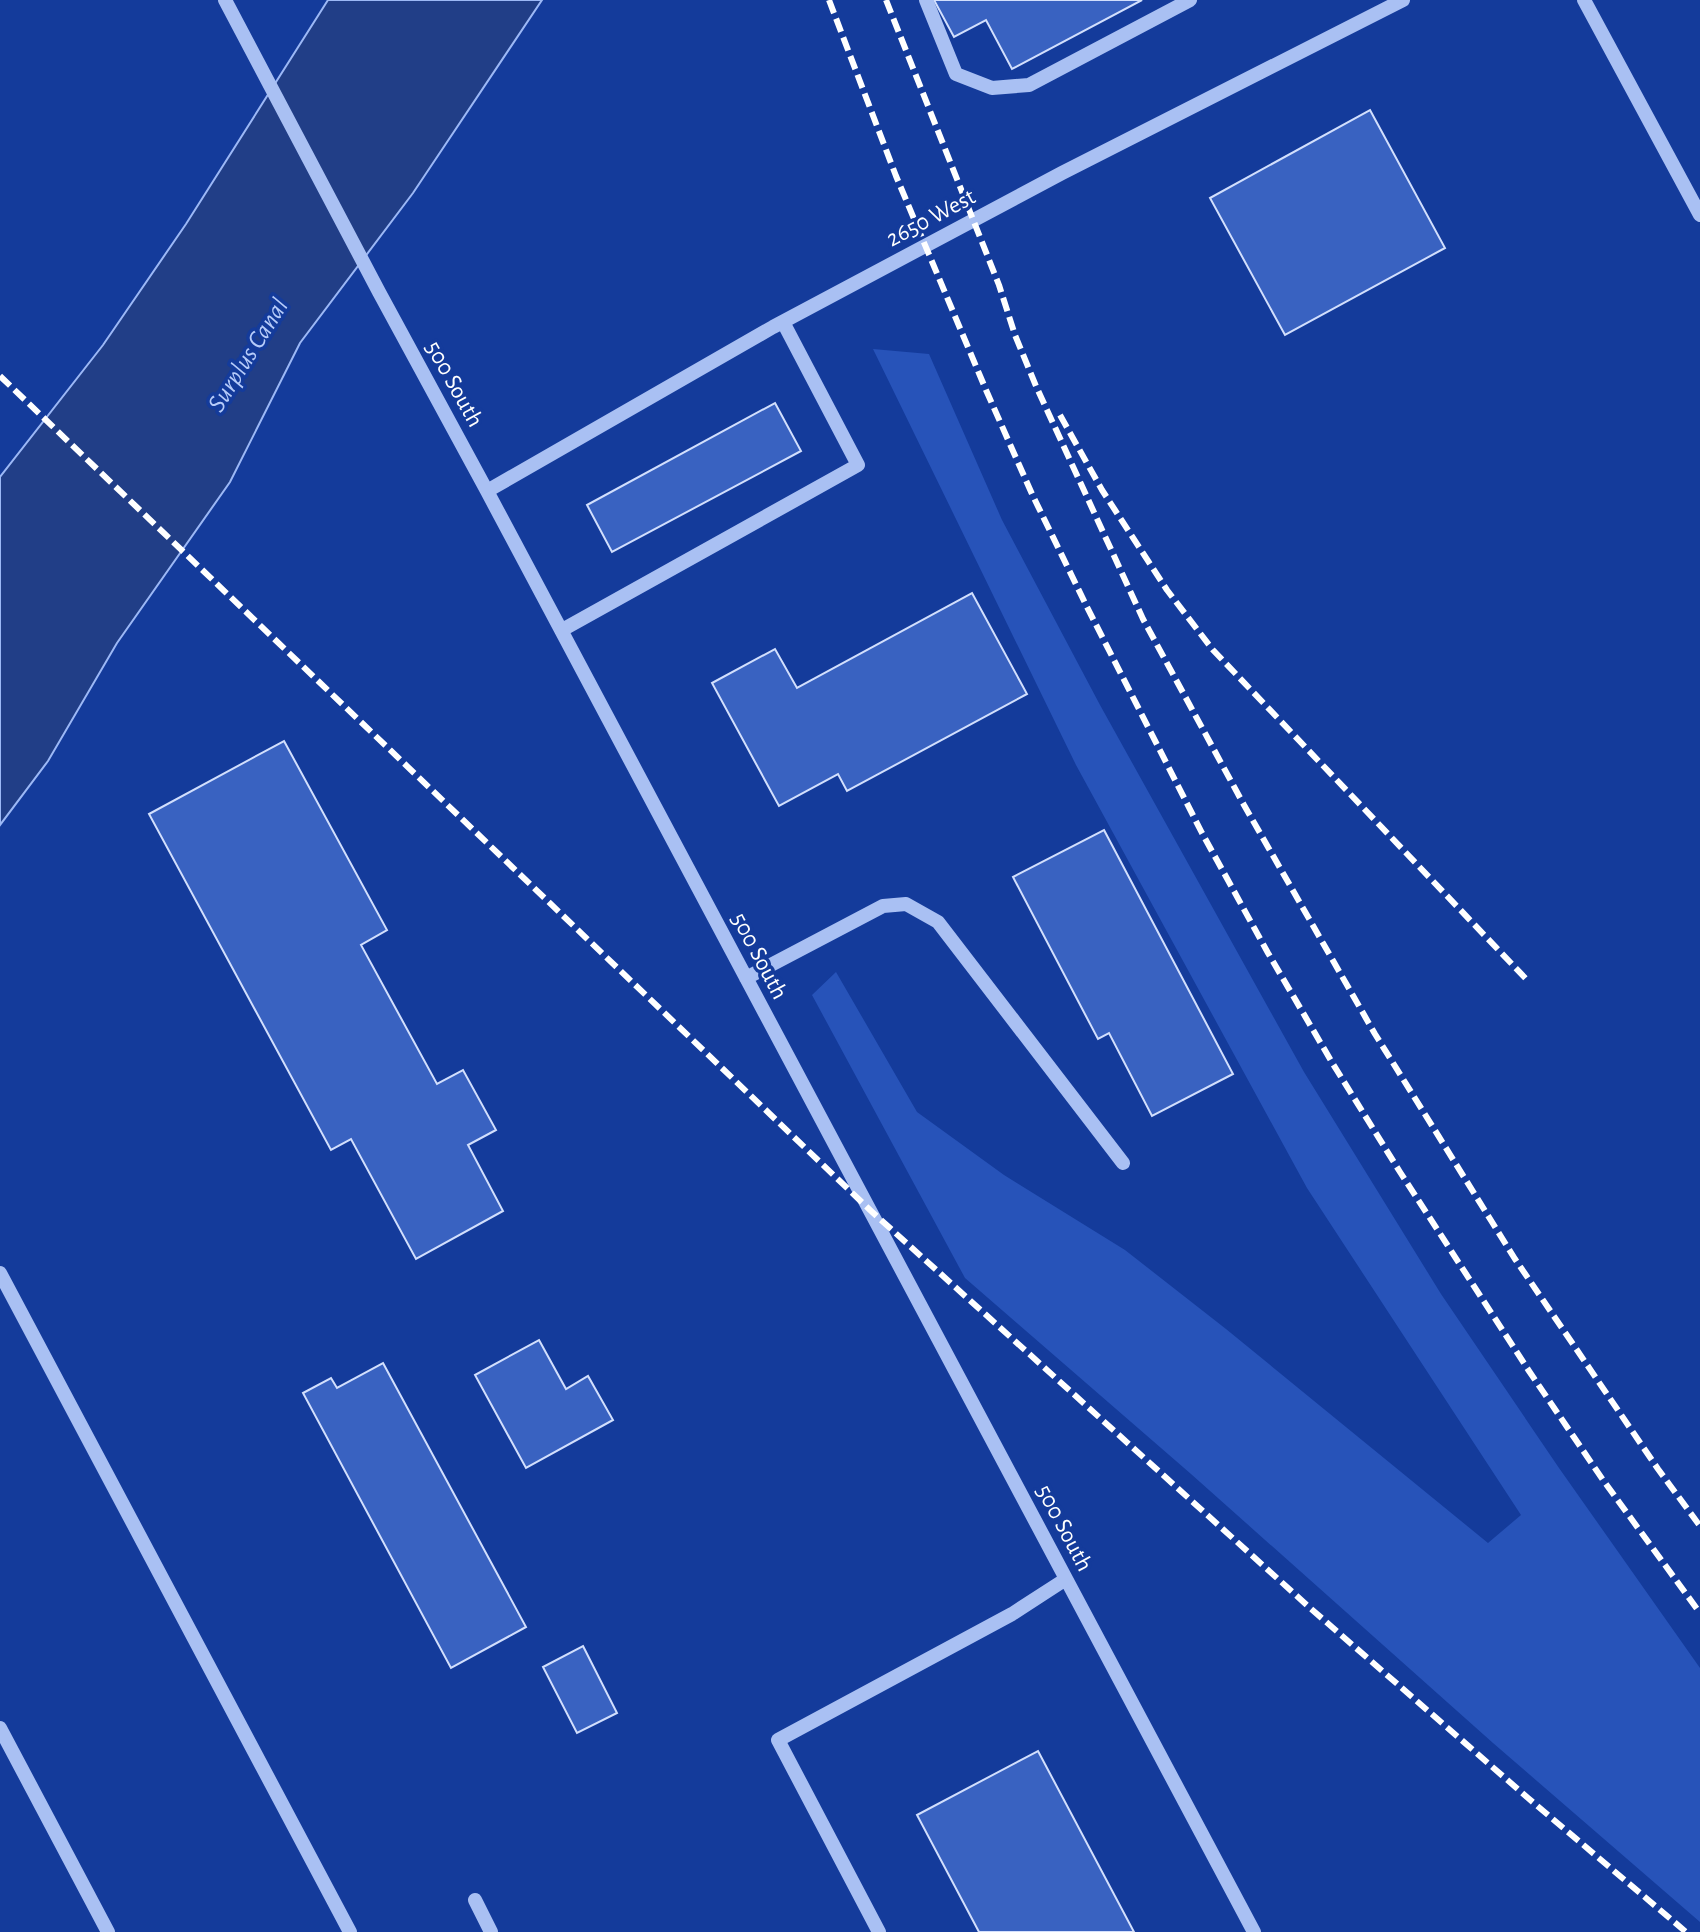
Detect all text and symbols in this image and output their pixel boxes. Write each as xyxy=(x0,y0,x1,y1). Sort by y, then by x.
street label: 2650 West xyxy=(883,185,980,251)
water label: Surplus Canal xyxy=(203,294,293,416)
street label: 500 South xyxy=(421,337,487,431)
street label: 500 South xyxy=(726,909,792,1003)
street label: 500 South xyxy=(1031,1481,1097,1575)

